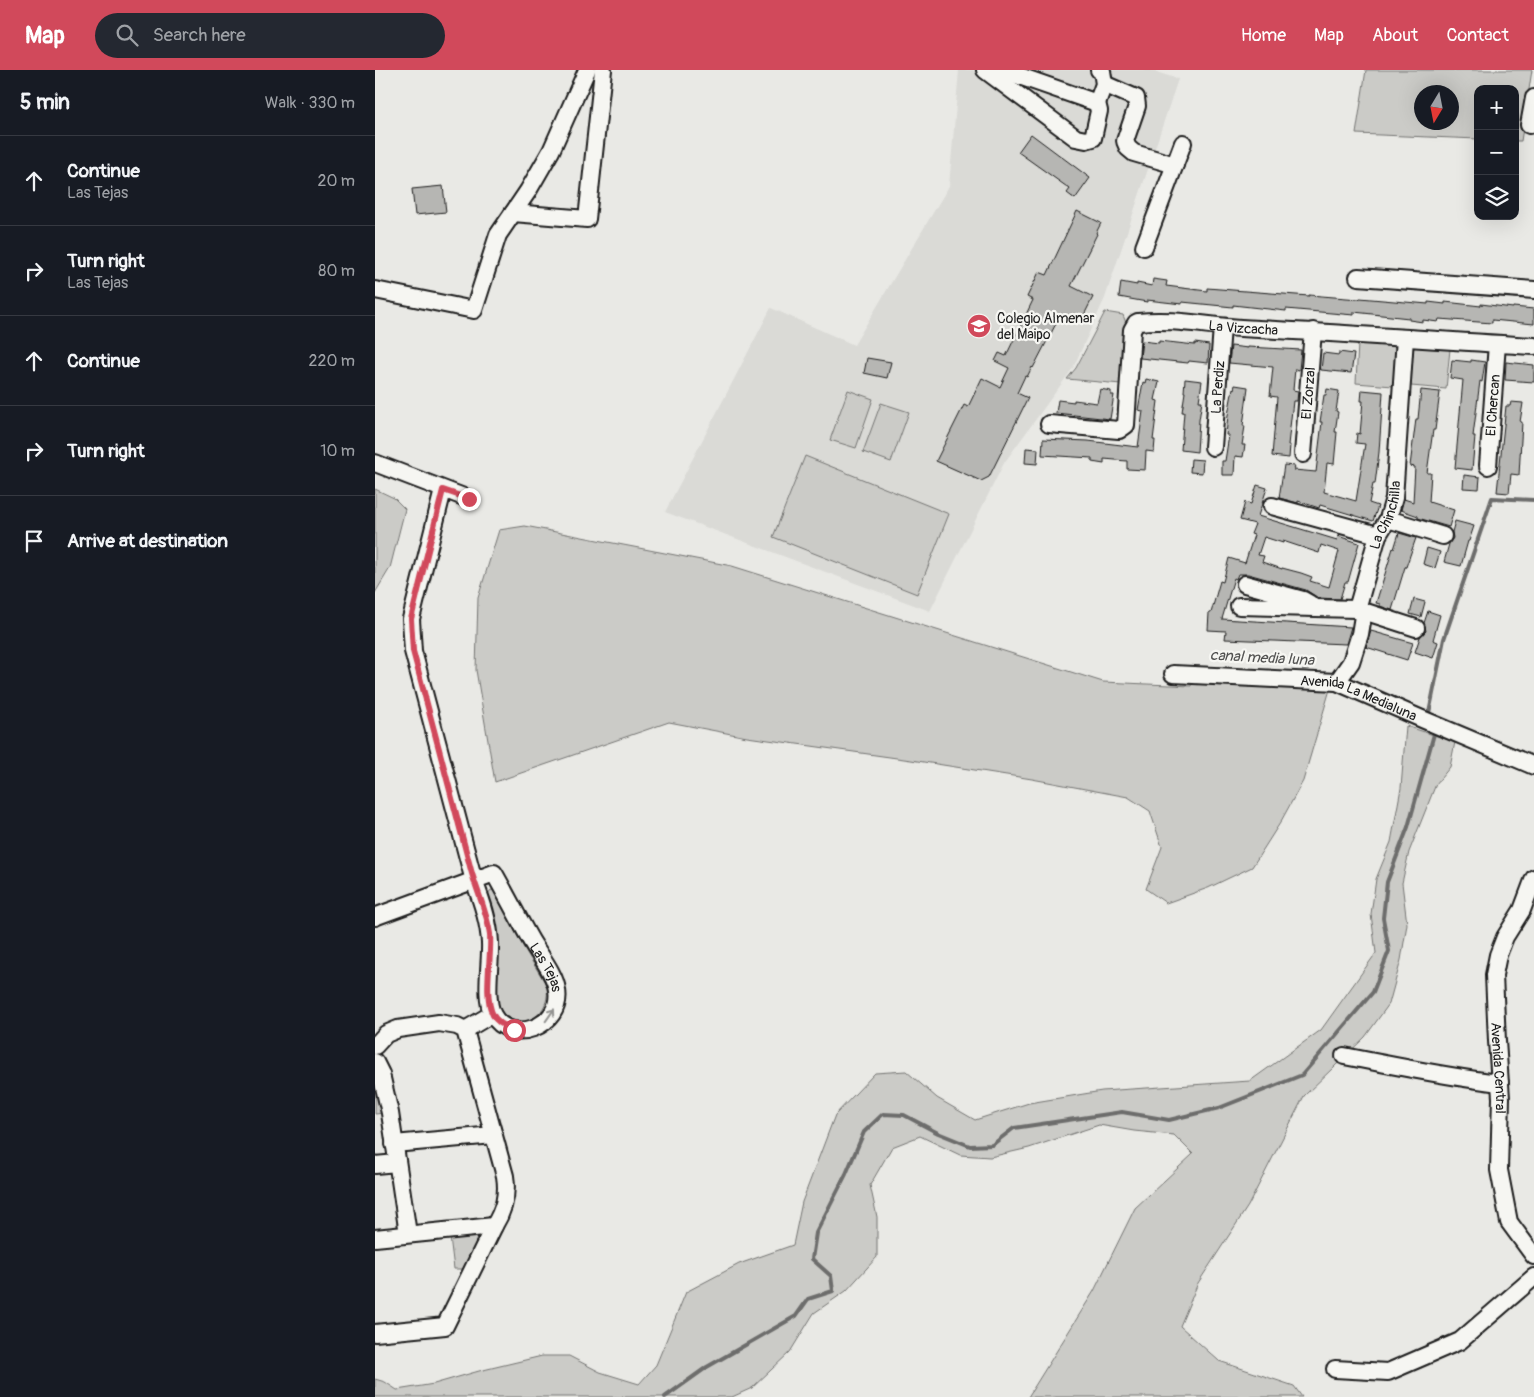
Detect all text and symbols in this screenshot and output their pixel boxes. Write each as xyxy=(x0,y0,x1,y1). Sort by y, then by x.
search box xyxy=(95,13,445,58)
text: Map xyxy=(25,21,65,50)
icon: search xyxy=(113,21,141,49)
text: Search here xyxy=(153,23,246,47)
text: Home xyxy=(1241,24,1286,47)
text: Map xyxy=(1314,24,1344,47)
text: About xyxy=(1372,24,1418,47)
text: Contact xyxy=(1446,24,1509,47)
north arrow xyxy=(1414,85,1459,130)
map controls xyxy=(1474,85,1519,220)
button: + xyxy=(1474,85,1519,130)
text: 5 min xyxy=(20,89,70,116)
text: Walk · 330 m xyxy=(265,93,355,113)
button: − xyxy=(1474,130,1519,175)
text: Continue xyxy=(67,159,140,183)
icon: ahead xyxy=(20,167,48,195)
text: 20 m xyxy=(317,171,355,191)
button: layers xyxy=(1474,175,1519,220)
text: Las Tejas xyxy=(67,183,128,203)
text: Turn right xyxy=(67,249,145,273)
icon: right xyxy=(20,257,48,285)
text: 80 m xyxy=(318,261,355,281)
text: Las Tejas xyxy=(67,273,128,293)
place label: Colegio Almenar del Maipo xyxy=(997,310,1094,343)
school or university icon: Colegio Almenar del Maipo xyxy=(966,313,992,339)
street label: La Vizcacha xyxy=(1208,316,1279,338)
icon: ahead xyxy=(20,347,48,375)
text: Continue xyxy=(67,349,140,373)
text: 220 m xyxy=(309,351,355,371)
street label: La Perdiz xyxy=(1207,360,1228,414)
street label: El Zorzal xyxy=(1297,366,1319,420)
street label: El Chercan xyxy=(1482,374,1503,437)
icon: right xyxy=(20,437,48,465)
text: Turn right xyxy=(67,439,145,463)
text: 10 m xyxy=(320,441,355,461)
street label: La Chinchilla xyxy=(1366,480,1404,551)
route end xyxy=(458,488,481,511)
icon: arrive xyxy=(20,527,48,555)
text: Arrive at destination xyxy=(67,529,228,553)
water label: canal media luna xyxy=(1210,646,1315,670)
street label: Avenida La Medialuna xyxy=(1300,672,1420,724)
street label: Las Tejas xyxy=(526,939,566,994)
one-way arrow xyxy=(545,1008,555,1022)
route start xyxy=(503,1019,526,1042)
street label: Avenida Central xyxy=(1488,1022,1510,1114)

